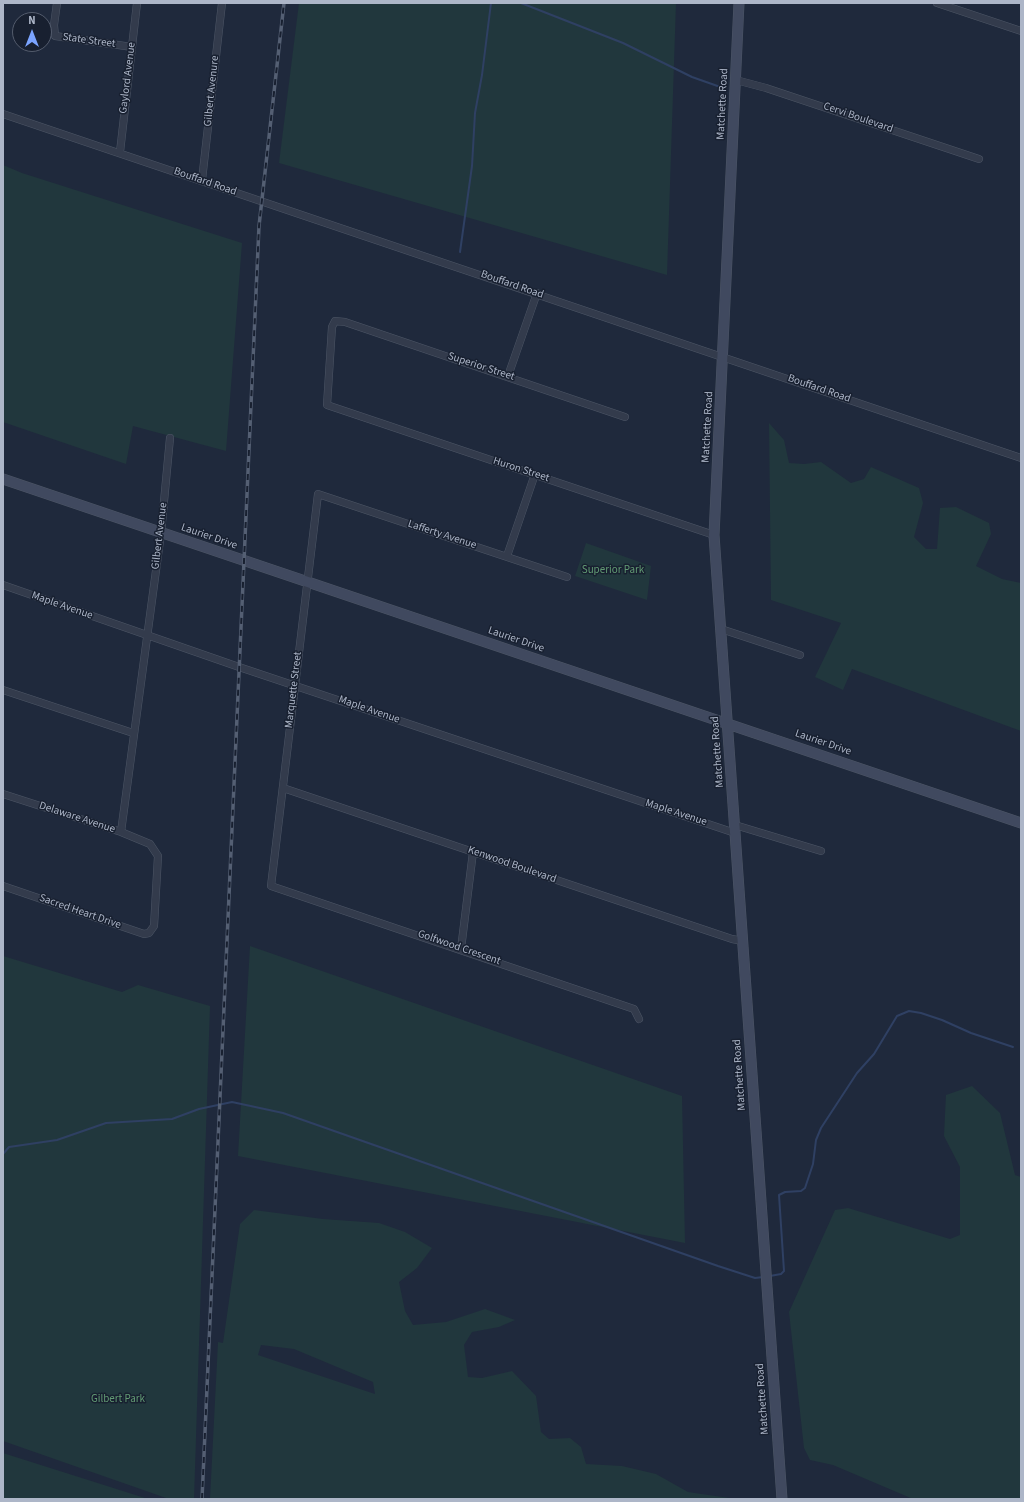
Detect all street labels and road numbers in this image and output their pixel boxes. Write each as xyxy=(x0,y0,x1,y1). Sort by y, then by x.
street label: State Street xyxy=(62,31,116,51)
street label: Gaylord Avenue xyxy=(117,41,139,115)
street label: Gilbert Avenure xyxy=(202,55,222,127)
street label: Matchette Road xyxy=(715,68,731,140)
street label: Cervi Boulevard xyxy=(821,100,895,136)
street label: Bouffard Road xyxy=(172,165,238,199)
street label: Bouffard Road xyxy=(479,268,545,302)
street label: Superior Street xyxy=(446,350,516,384)
street label: Bouffard Road xyxy=(786,372,852,406)
street label: Matchette Road xyxy=(700,391,716,463)
street label: Huron Street xyxy=(491,455,551,485)
street label: Gilbert Avenue xyxy=(149,502,171,570)
street label: Lafferty Avenue xyxy=(406,518,478,552)
street label: Laurier Drive xyxy=(179,521,239,553)
street label: Maple Avenue xyxy=(30,589,94,623)
street label: Laurier Drive xyxy=(486,624,546,656)
street label: Marquette Street xyxy=(283,651,305,729)
street label: Maple Avenue xyxy=(337,693,401,727)
street label: Matchette Road xyxy=(709,716,727,788)
street label: Laurier Drive xyxy=(793,727,853,759)
street label: Maple Avenue xyxy=(644,797,708,829)
street label: Delaware Avenue xyxy=(37,799,117,837)
street label: Kenwood Boulevard xyxy=(466,844,558,886)
street label: Sacred Heart Drive xyxy=(37,892,123,932)
street label: Golfwood Crescent xyxy=(416,928,502,968)
street label: Matchette Road xyxy=(731,1039,749,1111)
street label: Matchette Road xyxy=(754,1363,772,1435)

